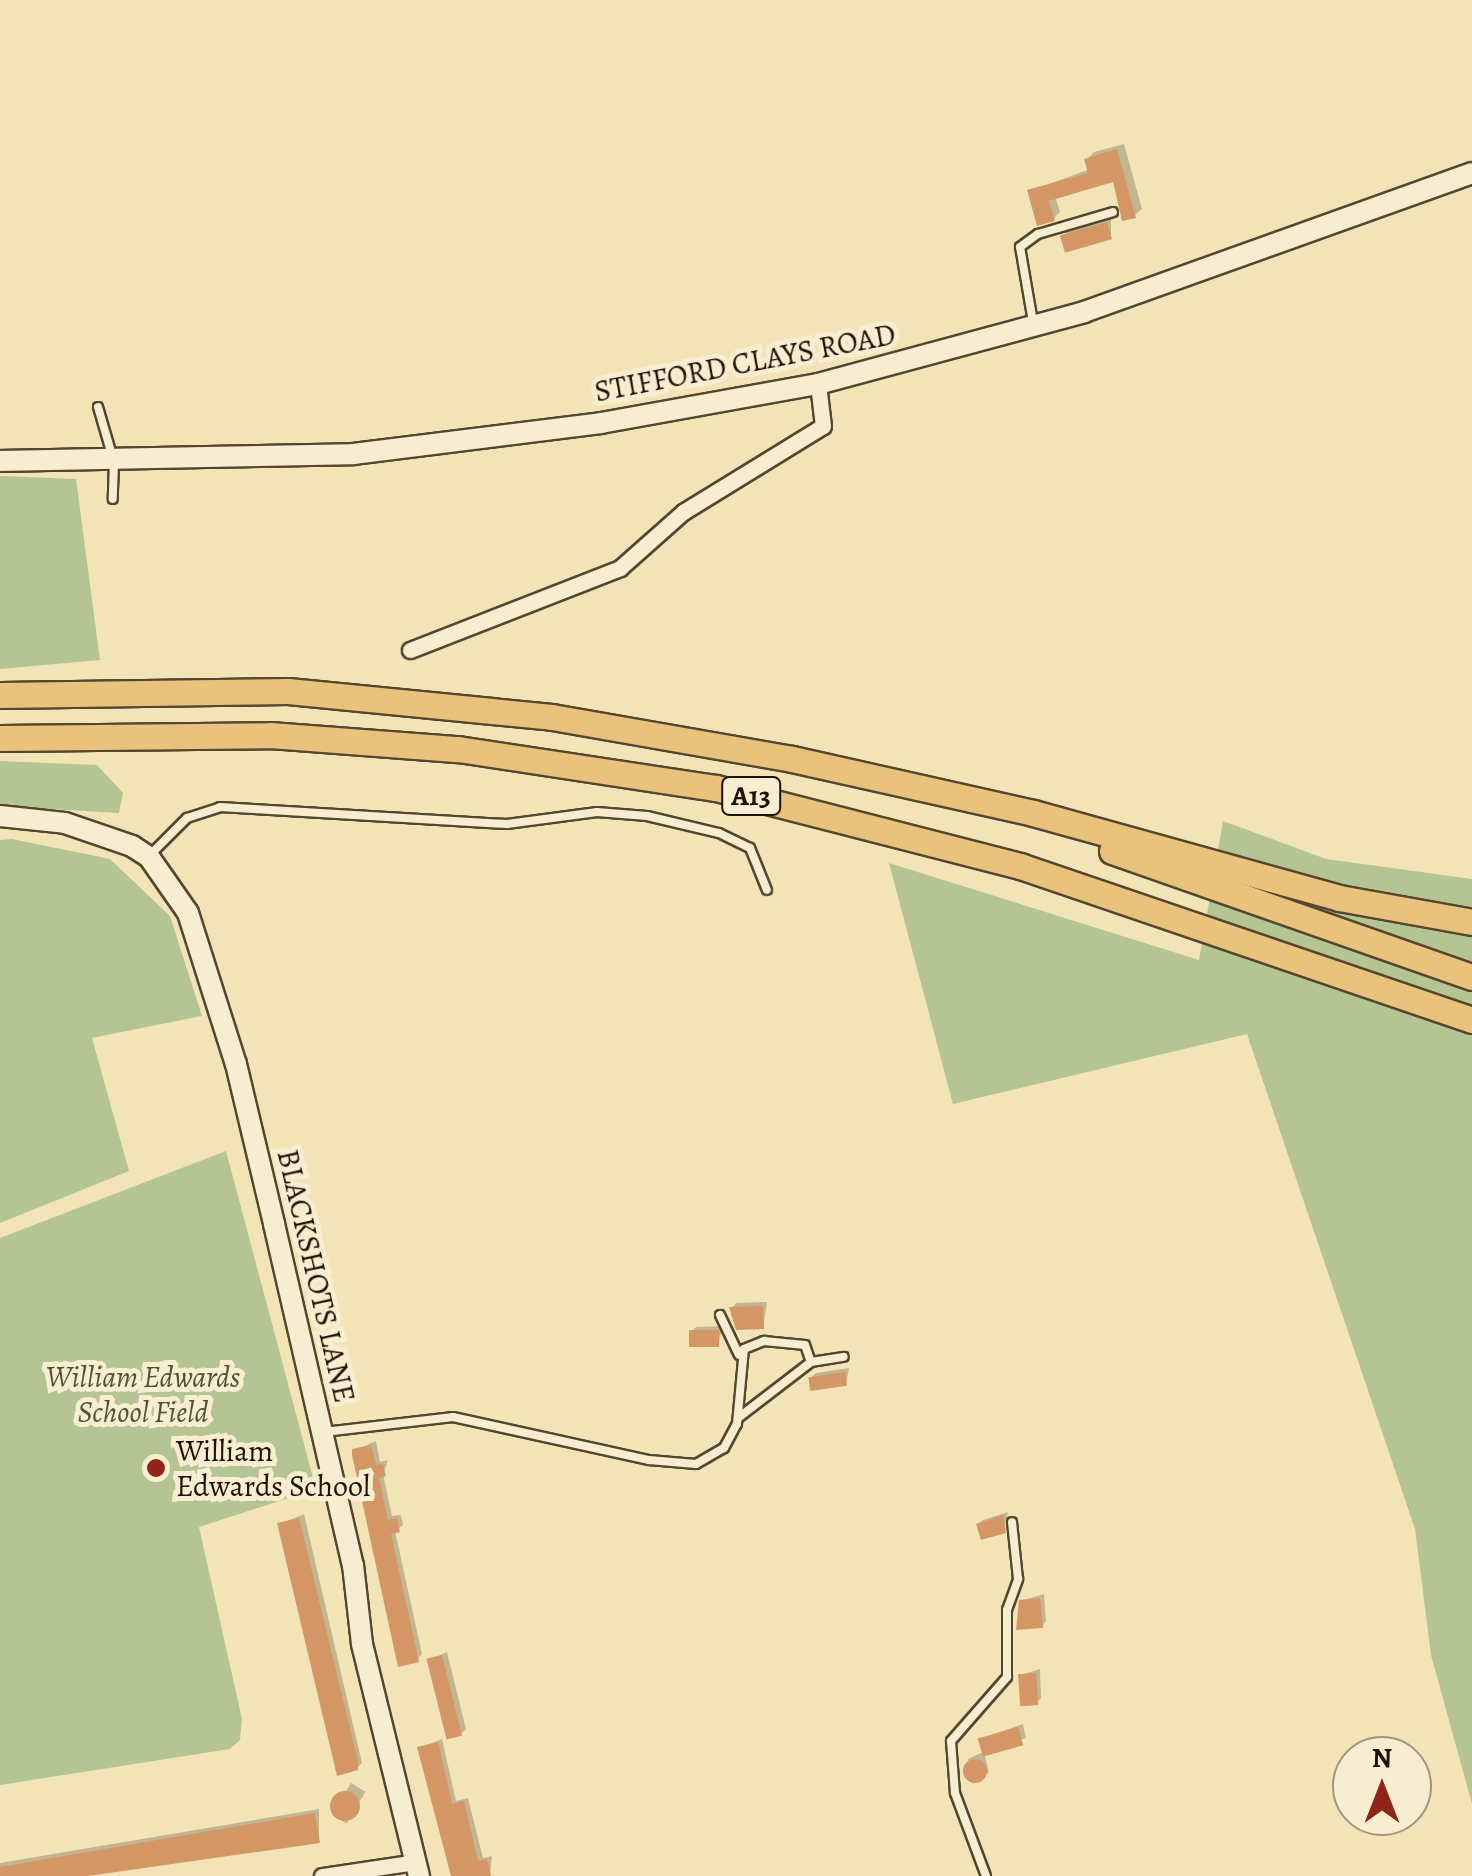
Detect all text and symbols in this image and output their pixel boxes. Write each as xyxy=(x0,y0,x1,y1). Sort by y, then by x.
street label: STIFFORD CLAYS ROAD xyxy=(591,316,899,410)
road number: A13 xyxy=(721,773,781,819)
street label: BLACKSHOTS LANE xyxy=(269,1146,363,1406)
park label: William Edwards School Field xyxy=(46,1359,240,1430)
place label: William Edwards School xyxy=(176,1433,370,1504)
marker: William Edwards School xyxy=(145,1457,167,1479)
north arrow xyxy=(1332,1736,1432,1836)
text: N xyxy=(1372,1739,1392,1777)

